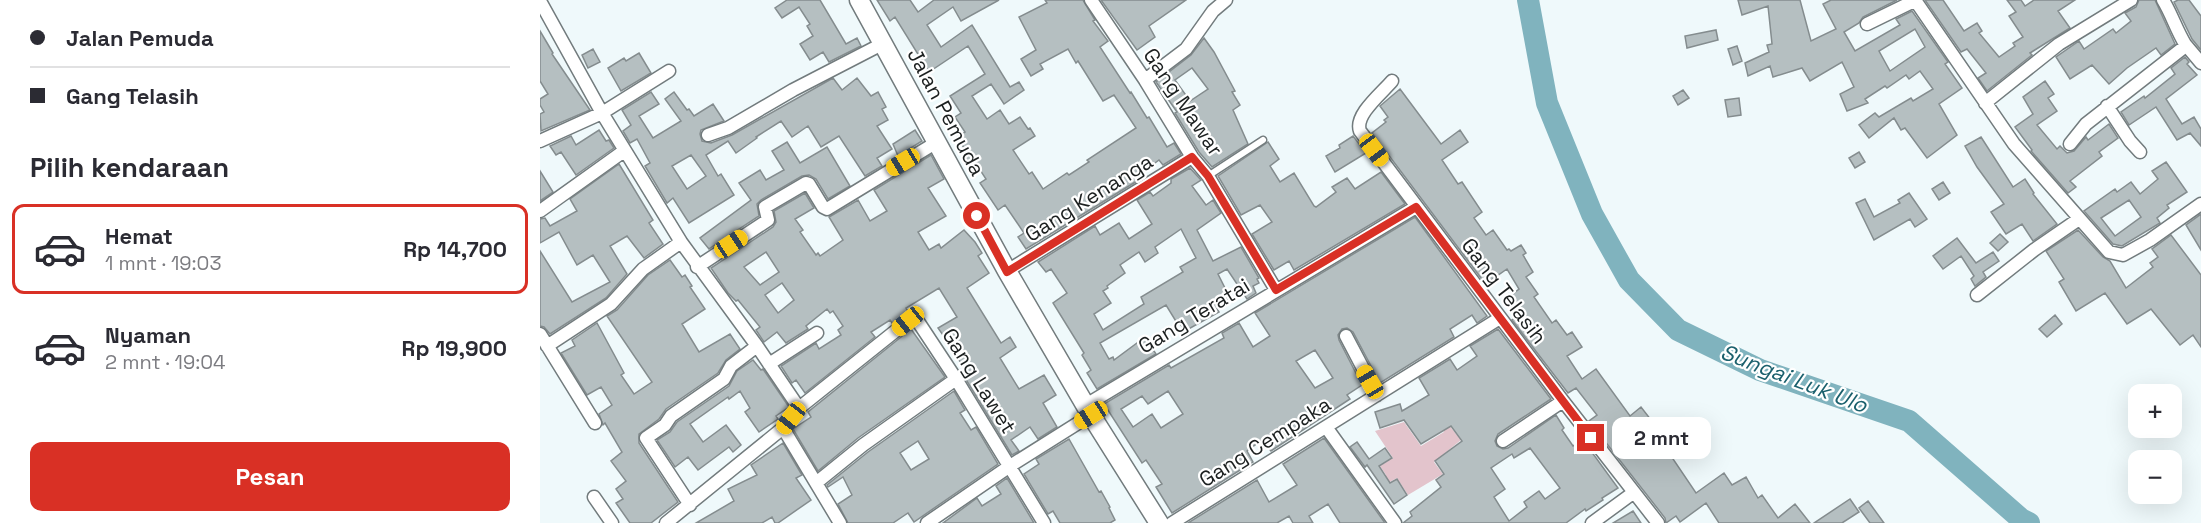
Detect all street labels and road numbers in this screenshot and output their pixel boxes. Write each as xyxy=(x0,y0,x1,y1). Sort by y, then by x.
street label: Jalan Pemuda xyxy=(902,43,991,180)
street label: Gang Mawar xyxy=(1137,43,1229,161)
street label: Gang Kenanga xyxy=(1020,147,1158,248)
street label: Gang Telasih xyxy=(1456,232,1553,349)
street label: Gang Teratai xyxy=(1133,272,1255,359)
street label: Gang Lawet xyxy=(936,323,1022,438)
street label: Gang Cempaka xyxy=(1194,390,1336,493)

